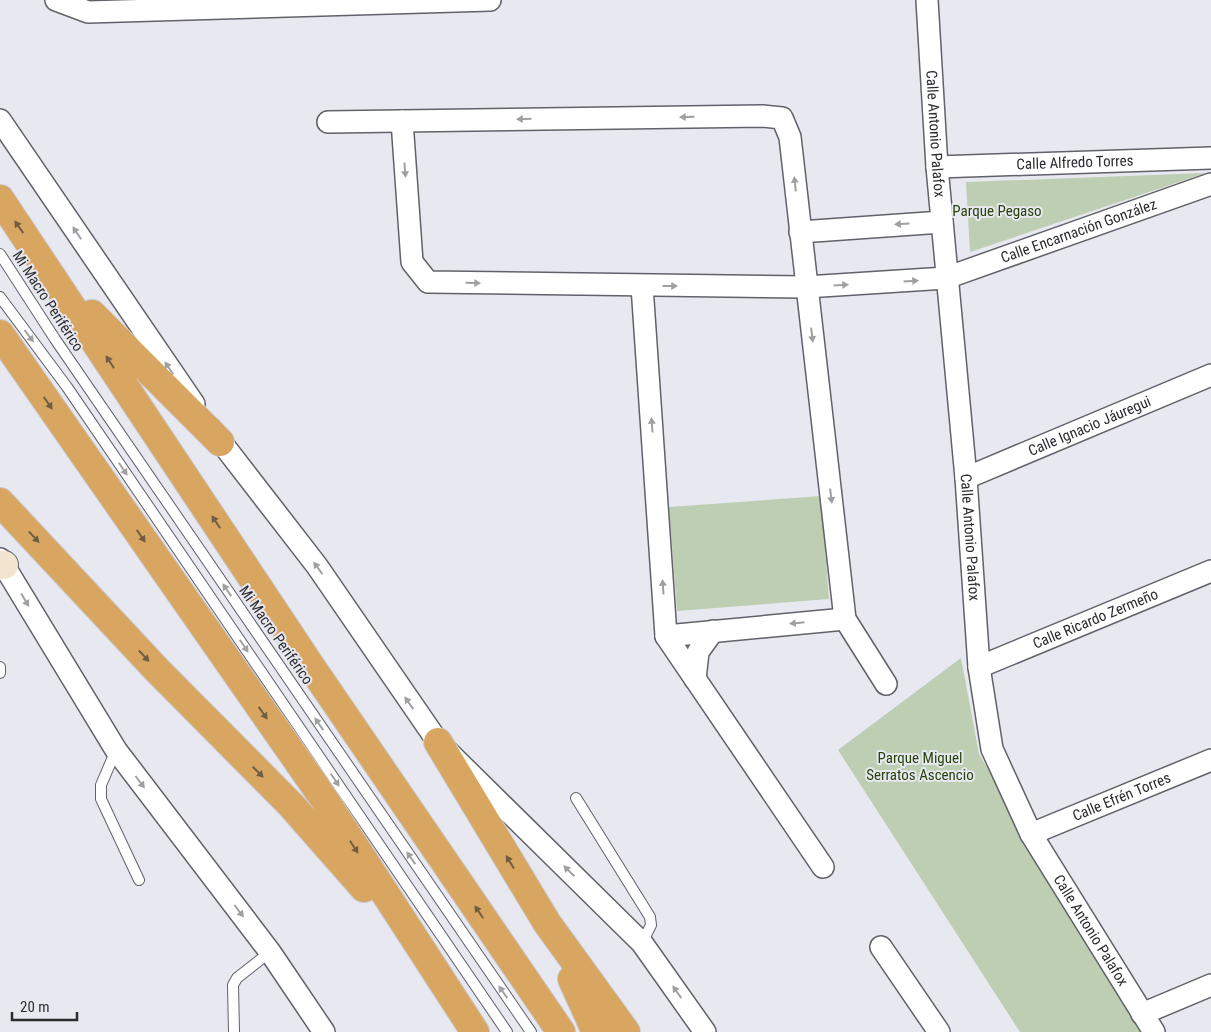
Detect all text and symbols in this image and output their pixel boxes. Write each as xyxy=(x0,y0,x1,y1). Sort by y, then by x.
street label: Calle Antonio Palafox xyxy=(922,70,949,198)
one-way arrow xyxy=(678,113,694,121)
one-way arrow xyxy=(516,116,532,124)
street label: Calle Alfredo Torres xyxy=(1016,152,1134,173)
one-way arrow xyxy=(402,162,410,178)
one-way arrow xyxy=(790,175,798,191)
street label: Calle Encarnación González xyxy=(998,195,1159,267)
park label: Parque Pegaso xyxy=(952,202,1042,220)
one-way arrow xyxy=(14,220,24,234)
one-way arrow xyxy=(894,221,910,229)
one-way arrow xyxy=(73,227,82,240)
street label: Mi Macro Periférico xyxy=(9,247,87,355)
one-way arrow xyxy=(903,276,919,284)
one-way arrow xyxy=(465,279,481,287)
one-way arrow xyxy=(833,280,849,288)
one-way arrow xyxy=(662,283,678,291)
one-way arrow xyxy=(808,327,816,343)
one-way arrow xyxy=(24,329,34,343)
one-way arrow xyxy=(105,355,114,368)
one-way arrow xyxy=(164,361,174,375)
street label: Calle Ignacio Jáuregui xyxy=(1025,392,1154,460)
one-way arrow xyxy=(43,396,53,409)
one-way arrow xyxy=(647,417,655,433)
one-way arrow xyxy=(118,462,128,475)
street label: Calle Antonio Palafox xyxy=(957,473,983,602)
one-way arrow xyxy=(827,489,835,505)
one-way arrow xyxy=(211,516,221,529)
one-way arrow xyxy=(136,529,146,543)
one-way arrow xyxy=(28,531,40,543)
one-way arrow xyxy=(313,562,323,575)
one-way arrow xyxy=(658,579,666,595)
street label: Mi Macro Periférico xyxy=(235,582,317,688)
one-way arrow xyxy=(222,583,232,597)
street label: Calle Ricardo Zermeño xyxy=(1030,585,1161,653)
one-way arrow xyxy=(21,594,30,607)
one-way arrow xyxy=(789,619,805,627)
one-way arrow xyxy=(239,639,249,653)
one-way arrow xyxy=(138,650,150,662)
one-way arrow xyxy=(404,696,414,710)
one-way arrow xyxy=(258,706,268,719)
one-way arrow xyxy=(314,717,324,731)
park label: Parque Miguel Serratos Ascencio xyxy=(866,749,974,784)
one-way arrow xyxy=(252,766,264,778)
street label: Calle Efrén Torres xyxy=(1070,768,1174,825)
one-way arrow xyxy=(330,774,340,787)
one-way arrow xyxy=(135,775,146,788)
one-way arrow xyxy=(349,841,359,854)
one-way arrow xyxy=(406,851,416,865)
one-way arrow xyxy=(506,855,515,868)
one-way arrow xyxy=(563,865,575,877)
street label: Calle Antonio Palafox xyxy=(1050,871,1132,989)
one-way arrow xyxy=(233,904,244,917)
one-way arrow xyxy=(474,906,484,919)
one-way arrow xyxy=(498,985,508,999)
one-way arrow xyxy=(672,985,682,999)
scale bar xyxy=(12,990,78,1022)
text: 20 m xyxy=(20,998,50,1016)

